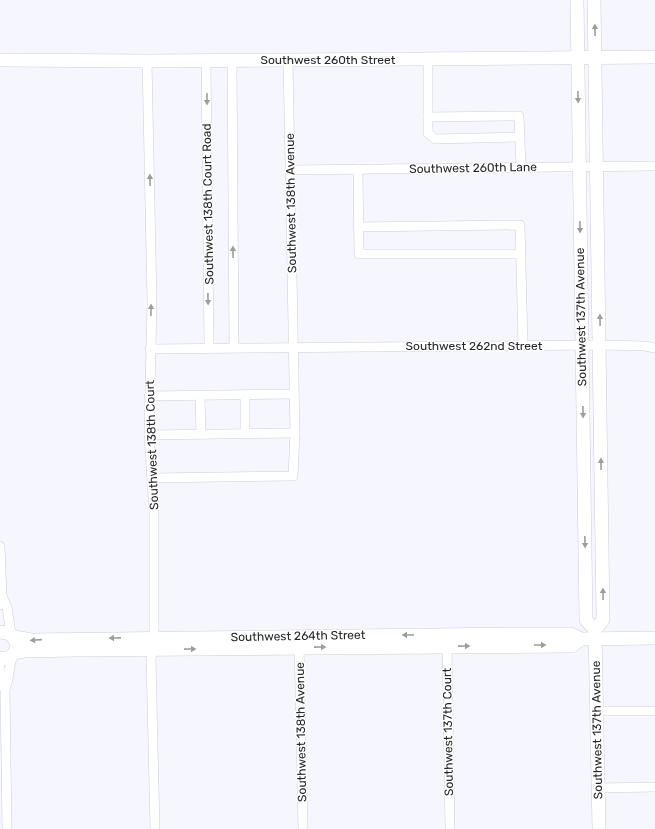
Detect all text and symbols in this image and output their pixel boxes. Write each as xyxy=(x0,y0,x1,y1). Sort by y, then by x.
one-way arrow xyxy=(592,23,598,36)
street label: Southwest 260th Street xyxy=(261,53,396,67)
one-way arrow xyxy=(575,91,581,104)
one-way arrow xyxy=(204,93,210,106)
street label: Southwest 138th Court Road xyxy=(200,123,216,285)
street label: Southwest 138th Avenue xyxy=(283,133,299,273)
street label: Southwest 260th Lane xyxy=(409,160,537,176)
one-way arrow xyxy=(146,174,153,186)
one-way arrow xyxy=(577,221,583,234)
one-way arrow xyxy=(230,245,236,258)
street label: Southwest 137th Avenue xyxy=(573,247,589,386)
one-way arrow xyxy=(205,293,212,305)
one-way arrow xyxy=(148,303,154,316)
one-way arrow xyxy=(596,314,603,326)
street label: Southwest 262nd Street xyxy=(406,339,543,353)
street label: Southwest 138th Court xyxy=(143,380,161,510)
one-way arrow xyxy=(580,406,586,419)
one-way arrow xyxy=(598,457,604,470)
one-way arrow xyxy=(582,536,588,549)
one-way arrow xyxy=(599,588,606,600)
street label: Southwest 264th Street xyxy=(230,628,366,644)
one-way arrow xyxy=(401,632,414,638)
one-way arrow xyxy=(108,635,121,641)
one-way arrow xyxy=(30,636,42,643)
one-way arrow xyxy=(534,642,547,648)
one-way arrow xyxy=(458,643,471,649)
one-way arrow xyxy=(314,644,327,650)
one-way arrow xyxy=(184,646,197,652)
street label: Southwest 137th Avenue xyxy=(589,660,605,799)
street label: Southwest 138th Avenue xyxy=(293,662,309,802)
street label: Southwest 137th Court xyxy=(440,667,456,796)

